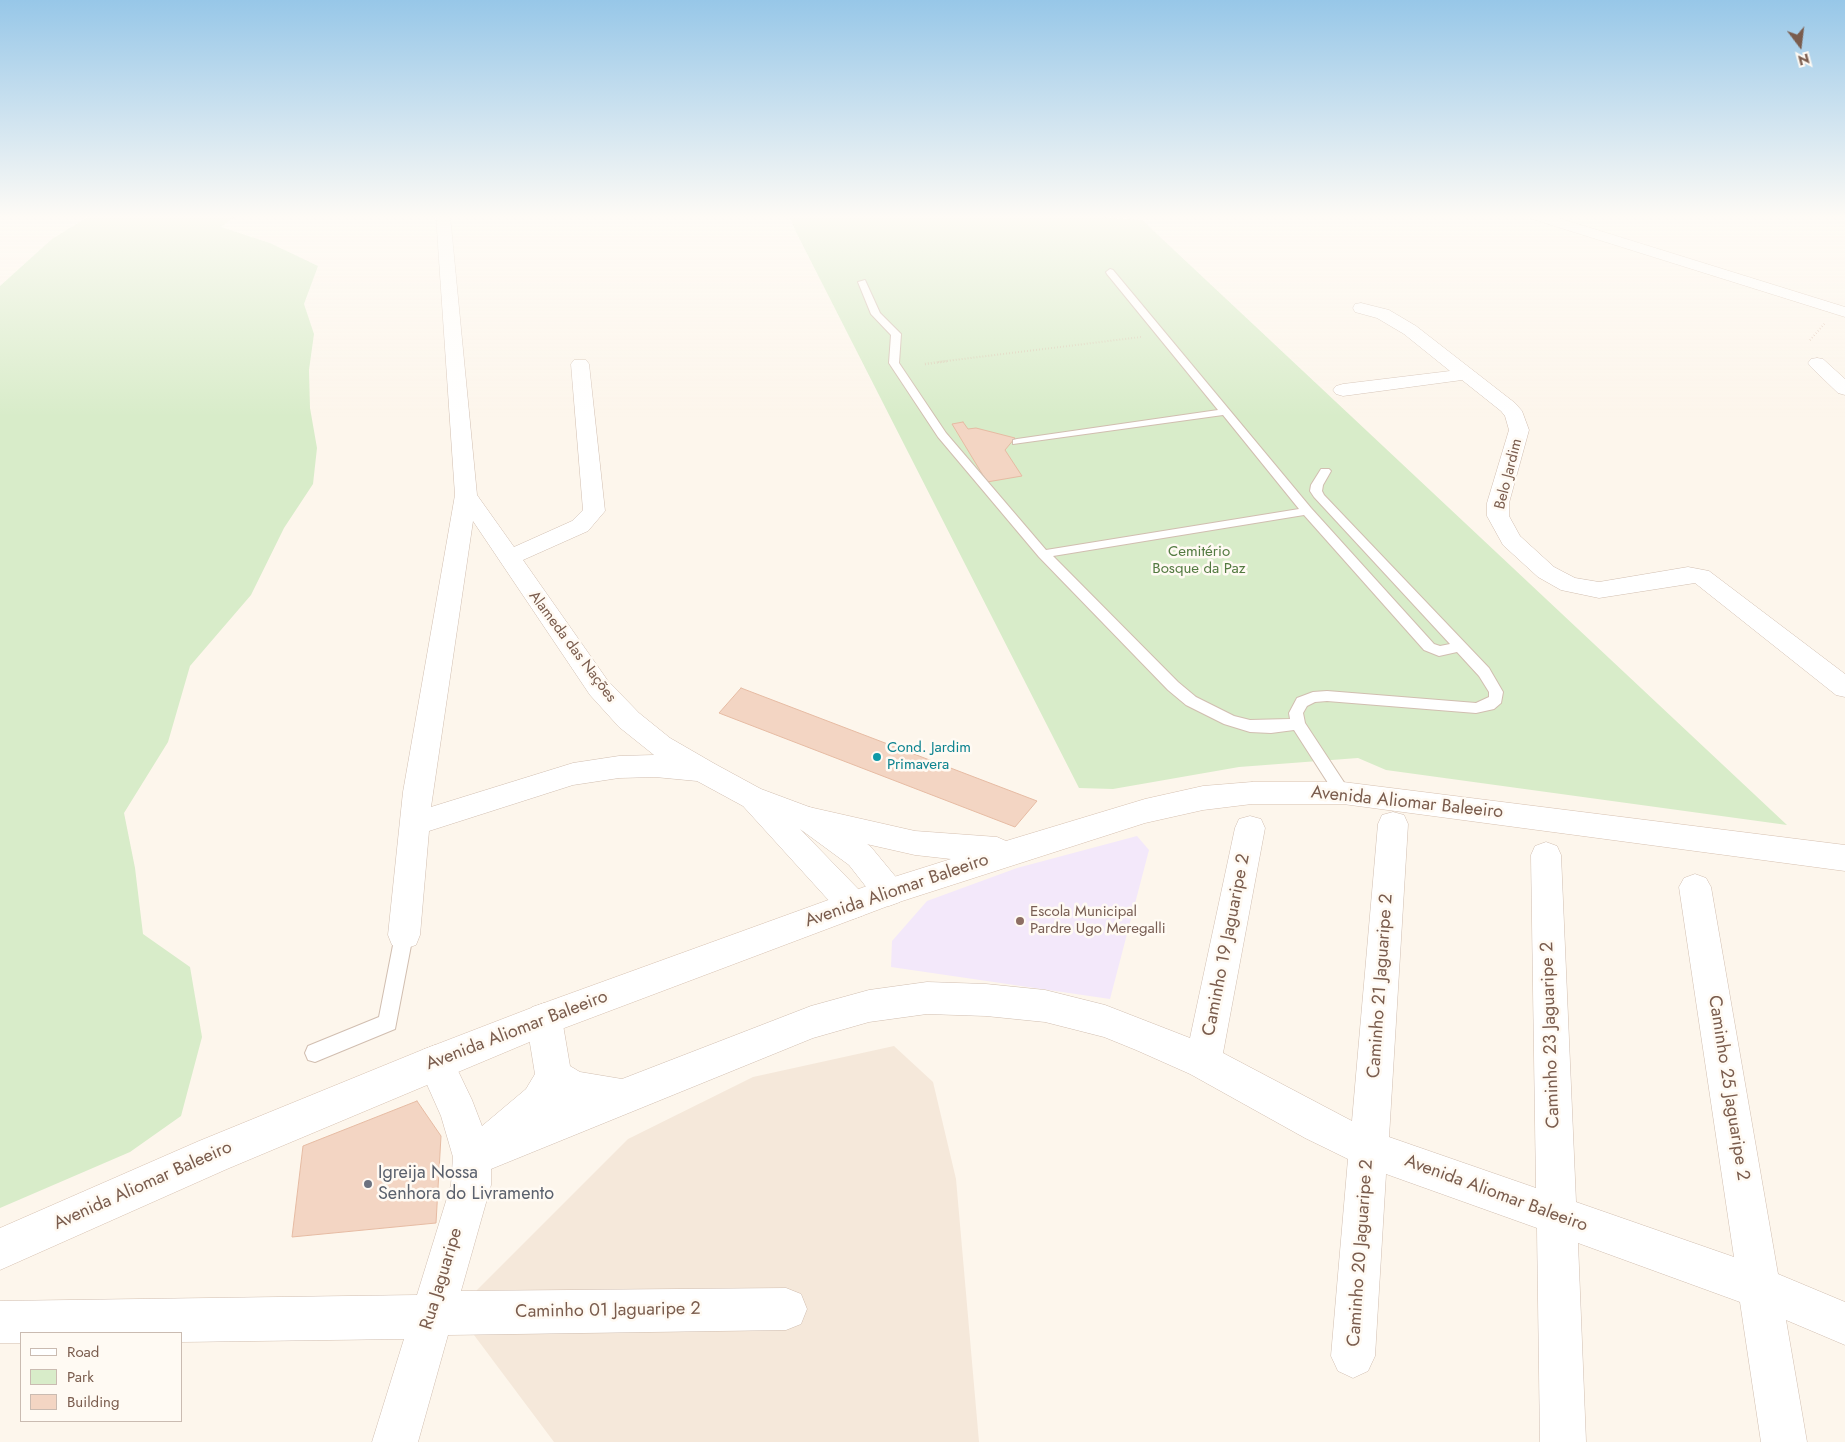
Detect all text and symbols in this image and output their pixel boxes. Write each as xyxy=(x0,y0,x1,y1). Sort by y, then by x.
north arrow xyxy=(1775,20,1825,70)
text: N xyxy=(1796,48,1812,71)
street label: Belo Jardim xyxy=(1492,437,1526,511)
park label: Cemitério Bosque da Paz xyxy=(1152,543,1246,578)
street label: Alameda das Nações xyxy=(524,588,620,706)
place label: Cond. Jardim Primavera xyxy=(887,739,971,774)
marker: Cond. Jardim Primavera xyxy=(871,751,883,763)
street label: Avenida Aliomar Baleeiro xyxy=(1310,782,1504,824)
street label: Avenida Aliomar Baleeiro xyxy=(802,849,992,933)
street label: Caminho 19 Jaguaripe 2 xyxy=(1199,852,1255,1038)
street label: Caminho 21 Jaguaripe 2 xyxy=(1364,893,1398,1079)
place label: Escola Municipal Pardre Ugo Meregalli xyxy=(1030,903,1166,938)
marker: Escola Municipal Pardre Ugo Meregalli xyxy=(1014,915,1026,927)
street label: Caminho 23 Jaguaripe 2 xyxy=(1537,941,1565,1129)
street label: Avenida Aliomar Baleeiro xyxy=(423,986,611,1076)
street label: Caminho 25 Jaguaripe 2 xyxy=(1703,994,1753,1182)
street label: Avenida Aliomar Baleeiro xyxy=(50,1137,236,1235)
street label: Avenida Aliomar Baleeiro xyxy=(1402,1151,1590,1237)
street label: Caminho 20 Jaguaripe 2 xyxy=(1344,1159,1378,1347)
place label: Igreija Nossa Senhora do Livramento xyxy=(378,1163,554,1206)
marker: Igreija Nossa Senhora do Livramento xyxy=(362,1178,374,1190)
street label: Rua Jaguaripe xyxy=(416,1225,468,1333)
street label: Caminho 01 Jaguaripe 2 xyxy=(515,1299,701,1323)
legend xyxy=(20,1332,182,1422)
text: Road xyxy=(67,1341,99,1363)
text: Park xyxy=(67,1366,94,1388)
text: Building xyxy=(67,1391,119,1413)

